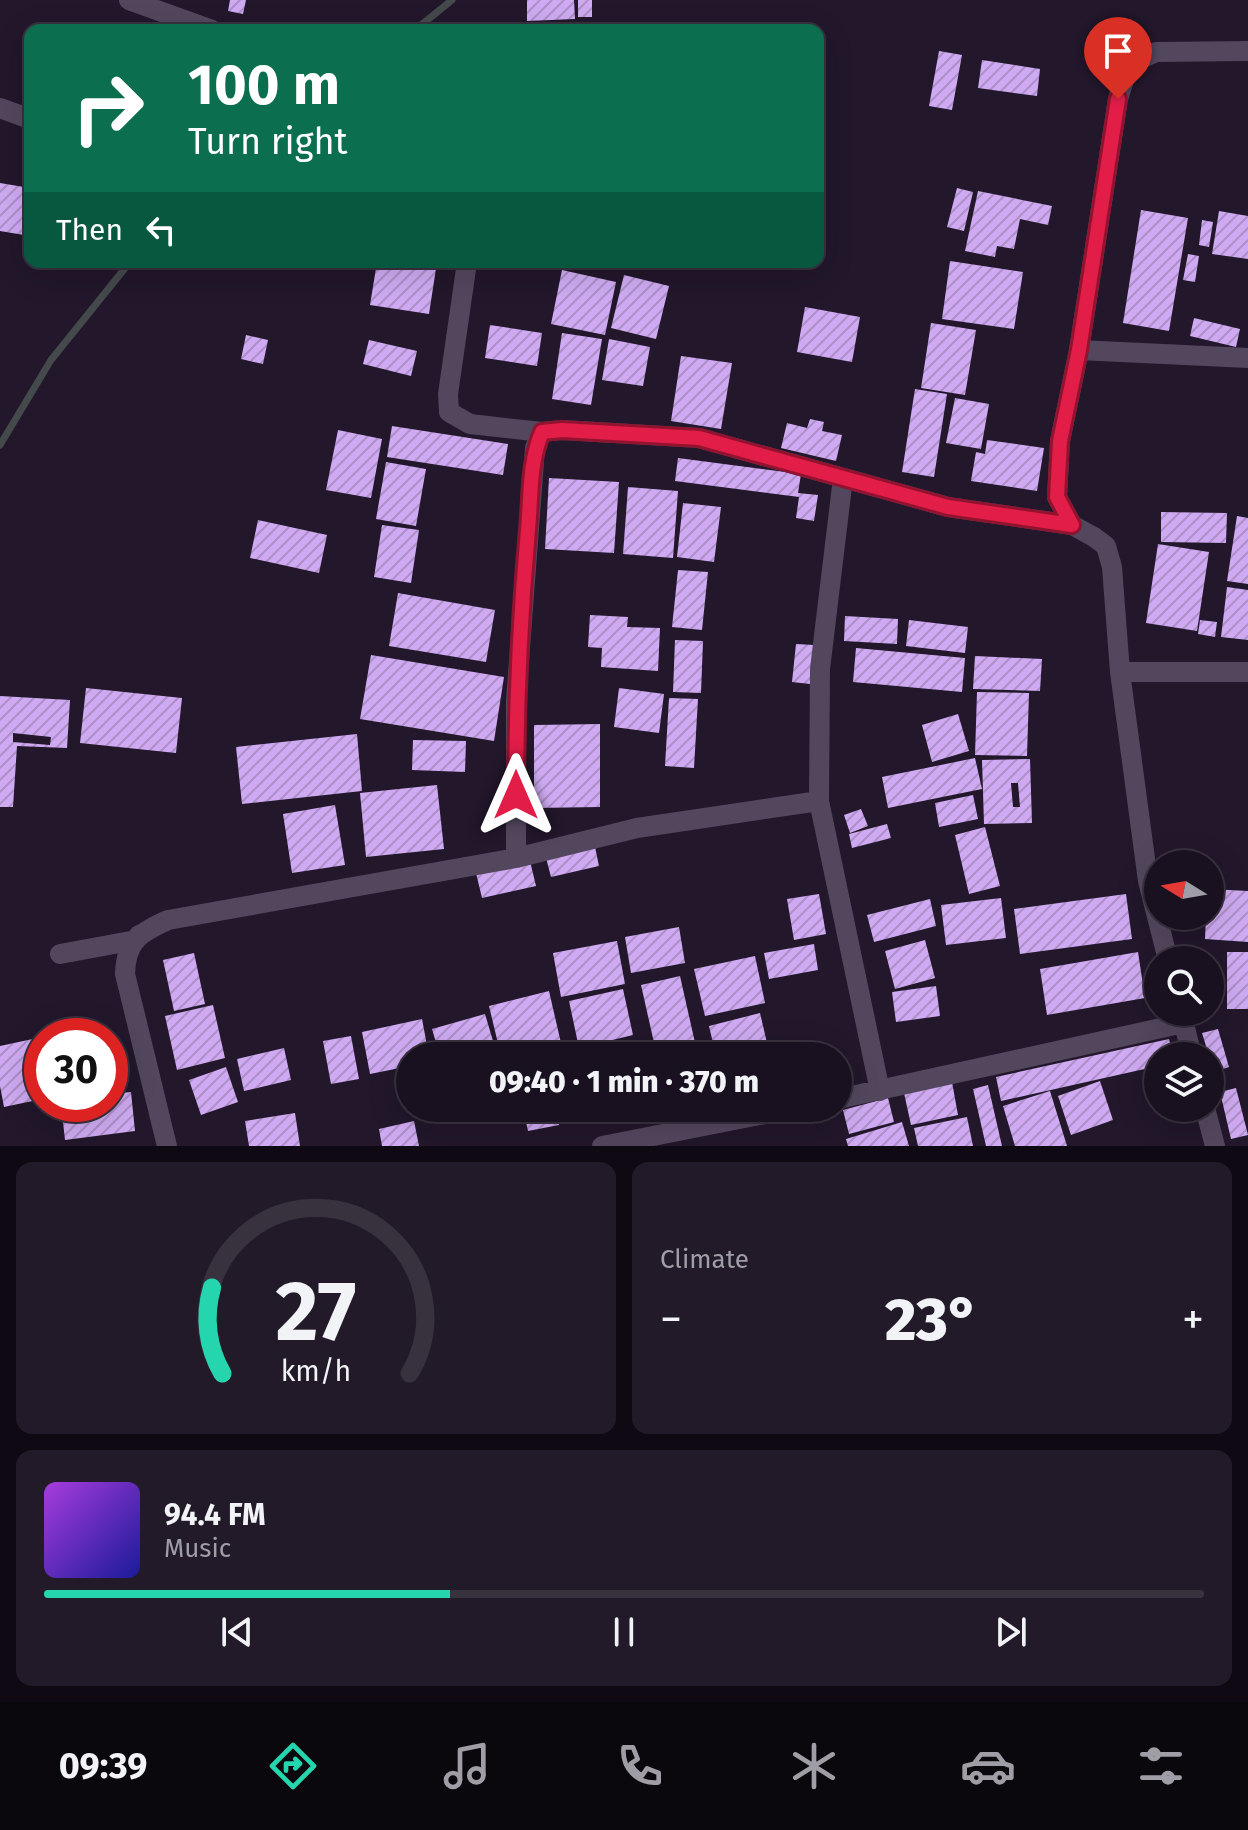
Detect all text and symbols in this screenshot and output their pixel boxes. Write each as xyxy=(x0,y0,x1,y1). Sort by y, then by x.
pin xyxy=(1084,17,1152,99)
icon: arrive xyxy=(1096,29,1140,73)
text: 100 m xyxy=(188,52,340,119)
icon: right xyxy=(56,56,160,160)
text: Turn right xyxy=(188,120,348,164)
icon: left xyxy=(139,208,183,252)
text: Then xyxy=(56,212,123,248)
position arrow xyxy=(474,753,558,837)
north arrow xyxy=(1144,850,1224,930)
map controls xyxy=(1144,850,1224,1122)
button: search xyxy=(1144,946,1224,1026)
speed limit sign: 30 xyxy=(24,1018,128,1122)
button: layers xyxy=(1144,1042,1224,1122)
text: 09:40 · 1 min · 370 m xyxy=(489,1064,759,1100)
text: Climate xyxy=(660,1244,749,1275)
text: 27 xyxy=(275,1262,357,1362)
text: 23° xyxy=(885,1284,979,1356)
text: − xyxy=(660,1293,682,1346)
text: + xyxy=(1182,1293,1204,1346)
text: km/h xyxy=(281,1354,351,1389)
text: 94.4 FM xyxy=(164,1497,265,1533)
text: Music xyxy=(164,1533,231,1564)
icon: previous xyxy=(215,1610,259,1654)
icon: pause xyxy=(602,1610,646,1654)
icon: next xyxy=(989,1610,1033,1654)
icon: directions xyxy=(265,1738,321,1794)
icon: music xyxy=(439,1738,495,1794)
icon: phone xyxy=(612,1738,668,1794)
icon: climate xyxy=(786,1738,842,1794)
icon: car xyxy=(960,1738,1016,1794)
icon: filters xyxy=(1133,1738,1189,1794)
text: 09:39 xyxy=(59,1744,147,1788)

